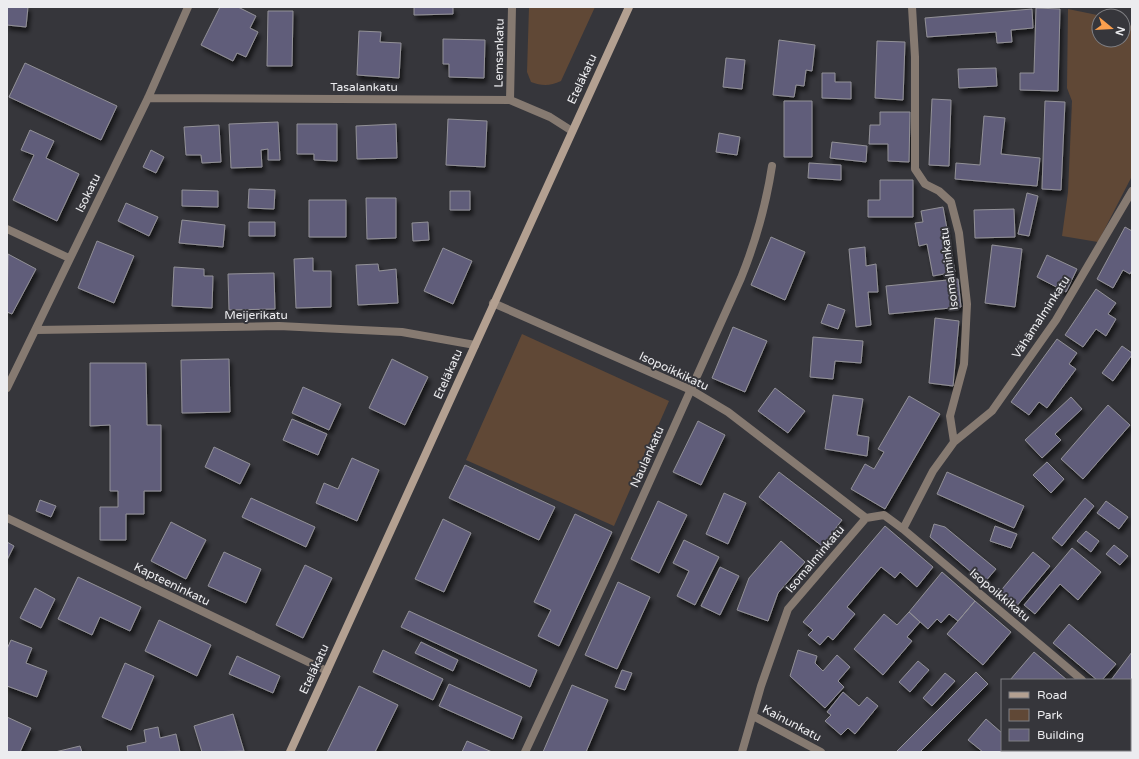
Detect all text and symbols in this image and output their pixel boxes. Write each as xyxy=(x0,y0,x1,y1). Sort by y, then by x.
north arrow xyxy=(1091,8,1131,48)
street label: Lemsankatu xyxy=(491,18,507,88)
text: N xyxy=(1112,25,1128,37)
street label: Eteläkatu xyxy=(564,52,600,106)
street label: Tasalankatu xyxy=(330,80,398,94)
street label: Isokatu xyxy=(73,171,103,215)
street label: Isomalminkatu xyxy=(937,227,961,311)
street label: Vähämalminkatu xyxy=(1009,273,1073,361)
street label: Meijerikatu xyxy=(224,308,288,322)
street label: Eteläkatu xyxy=(431,347,465,401)
street label: Isopoikkikatu xyxy=(637,349,711,393)
street label: Naulankatu xyxy=(627,424,667,490)
street label: Isomalminkatu xyxy=(783,523,847,595)
street label: Kapteeninkatu xyxy=(132,560,212,608)
street label: Isopoikkikatu xyxy=(967,565,1033,625)
street label: Eteläkatu xyxy=(296,642,332,696)
legend xyxy=(1001,679,1131,751)
text: Road xyxy=(1037,688,1067,702)
street label: Kainunkatu xyxy=(760,702,824,744)
text: Park xyxy=(1037,708,1063,722)
text: Building xyxy=(1037,728,1084,742)

